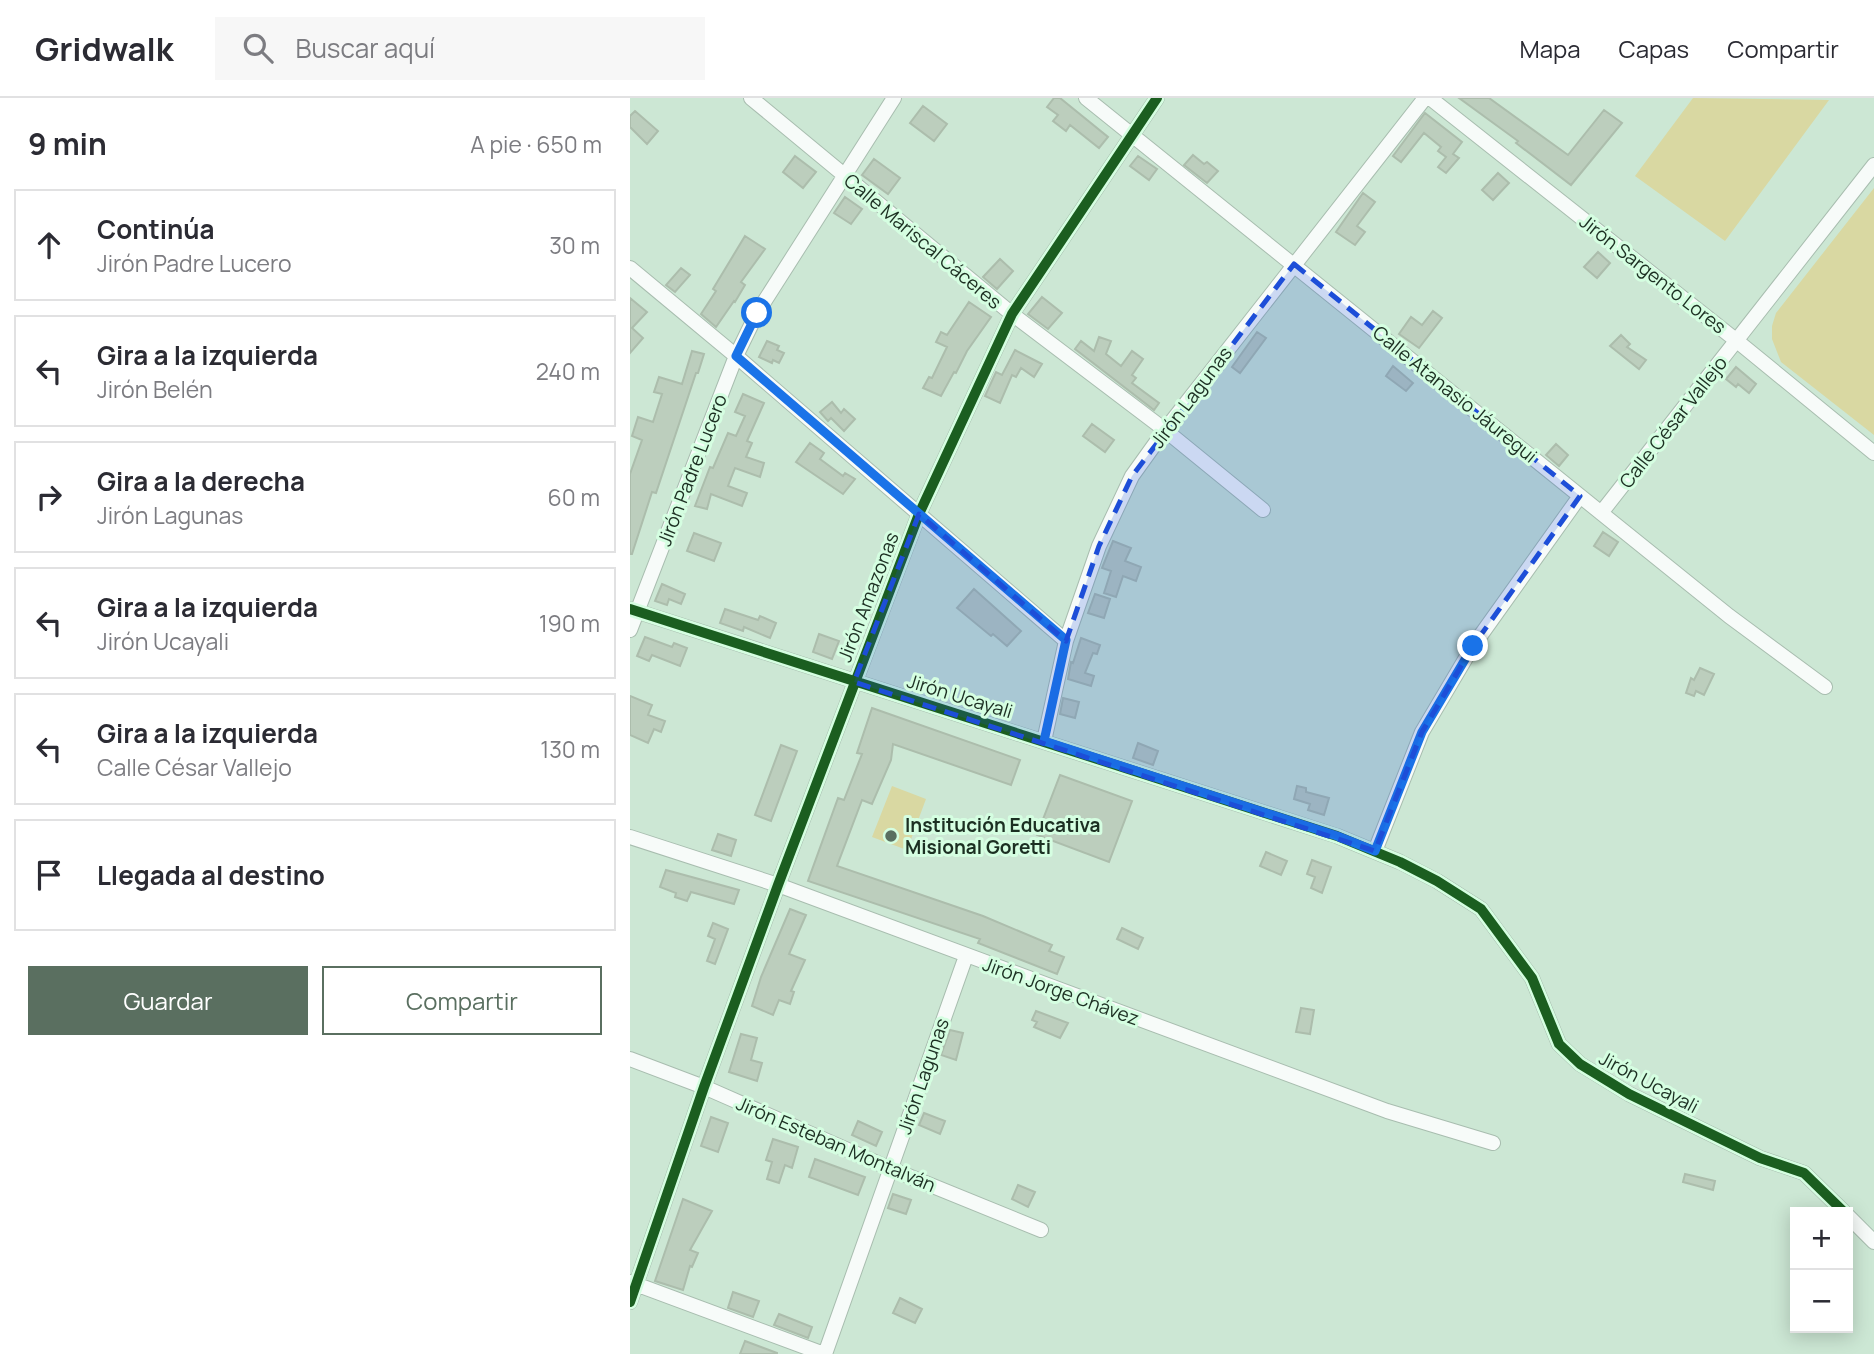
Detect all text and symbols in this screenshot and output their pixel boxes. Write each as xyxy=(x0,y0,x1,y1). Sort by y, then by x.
search box xyxy=(215,17,705,80)
text: Gridwalk xyxy=(35,26,173,71)
icon: search xyxy=(239,29,277,67)
text: Buscar aquí xyxy=(295,30,435,66)
text: Mapa xyxy=(1520,32,1581,65)
text: Capas xyxy=(1619,32,1689,65)
text: Compartir xyxy=(1727,32,1839,65)
text: 9 min xyxy=(28,123,107,164)
text: A pie · 650 m xyxy=(470,128,602,160)
street label: Calle Mariscal Cáceres xyxy=(839,167,1007,315)
street label: Jirón Sargento Lores xyxy=(1574,209,1732,339)
text: Continúa xyxy=(97,211,215,247)
icon: ahead xyxy=(30,226,68,264)
text: 30 m xyxy=(549,229,600,261)
text: Jirón Padre Lucero xyxy=(97,247,292,279)
route start xyxy=(741,297,772,328)
street label: Calle Atanasio Jáuregui xyxy=(1367,320,1543,468)
text: Gira a la izquierda xyxy=(97,337,318,373)
street label: Jirón Lagunas xyxy=(1144,341,1238,453)
street label: Calle César Vallejo xyxy=(1613,351,1733,493)
icon: left xyxy=(30,352,68,390)
text: 240 m xyxy=(536,355,600,387)
text: Jirón Belén xyxy=(97,373,213,405)
street label: Jirón Padre Lucero xyxy=(651,390,733,550)
text: Gira a la derecha xyxy=(97,463,305,499)
icon: right xyxy=(30,478,68,516)
text: 60 m xyxy=(548,481,600,513)
text: Jirón Lagunas xyxy=(97,499,243,531)
street label: Jirón Amazonas xyxy=(831,528,905,666)
text: Gira a la izquierda xyxy=(97,589,318,625)
icon: left xyxy=(30,604,68,642)
text: 190 m xyxy=(539,607,600,639)
text: Jirón Ucayali xyxy=(97,625,229,657)
route end xyxy=(1457,630,1488,661)
street label: Jirón Ucayali xyxy=(904,668,1016,724)
text: Gira a la izquierda xyxy=(97,715,318,751)
icon: left xyxy=(30,730,68,768)
text: 130 m xyxy=(540,733,600,765)
text: Calle César Vallejo xyxy=(97,751,292,783)
place label: Institución Educativa Misional Goretti xyxy=(905,812,1100,860)
marker: Institución Educativa Misional Goretti xyxy=(883,828,899,844)
icon: arrive xyxy=(30,856,68,894)
text: Llegada al destino xyxy=(97,857,325,893)
street label: Jirón Jorge Chávez xyxy=(979,951,1143,1031)
button: Guardar xyxy=(28,966,308,1035)
button: Compartir xyxy=(322,966,602,1035)
street label: Jirón Lagunas xyxy=(891,1015,955,1137)
street label: Jirón Ucayali xyxy=(1595,1045,1703,1119)
street label: Jirón Esteban Montalván xyxy=(732,1090,940,1198)
map controls xyxy=(1790,1207,1853,1333)
button: + xyxy=(1790,1207,1853,1270)
button: − xyxy=(1790,1270,1853,1333)

